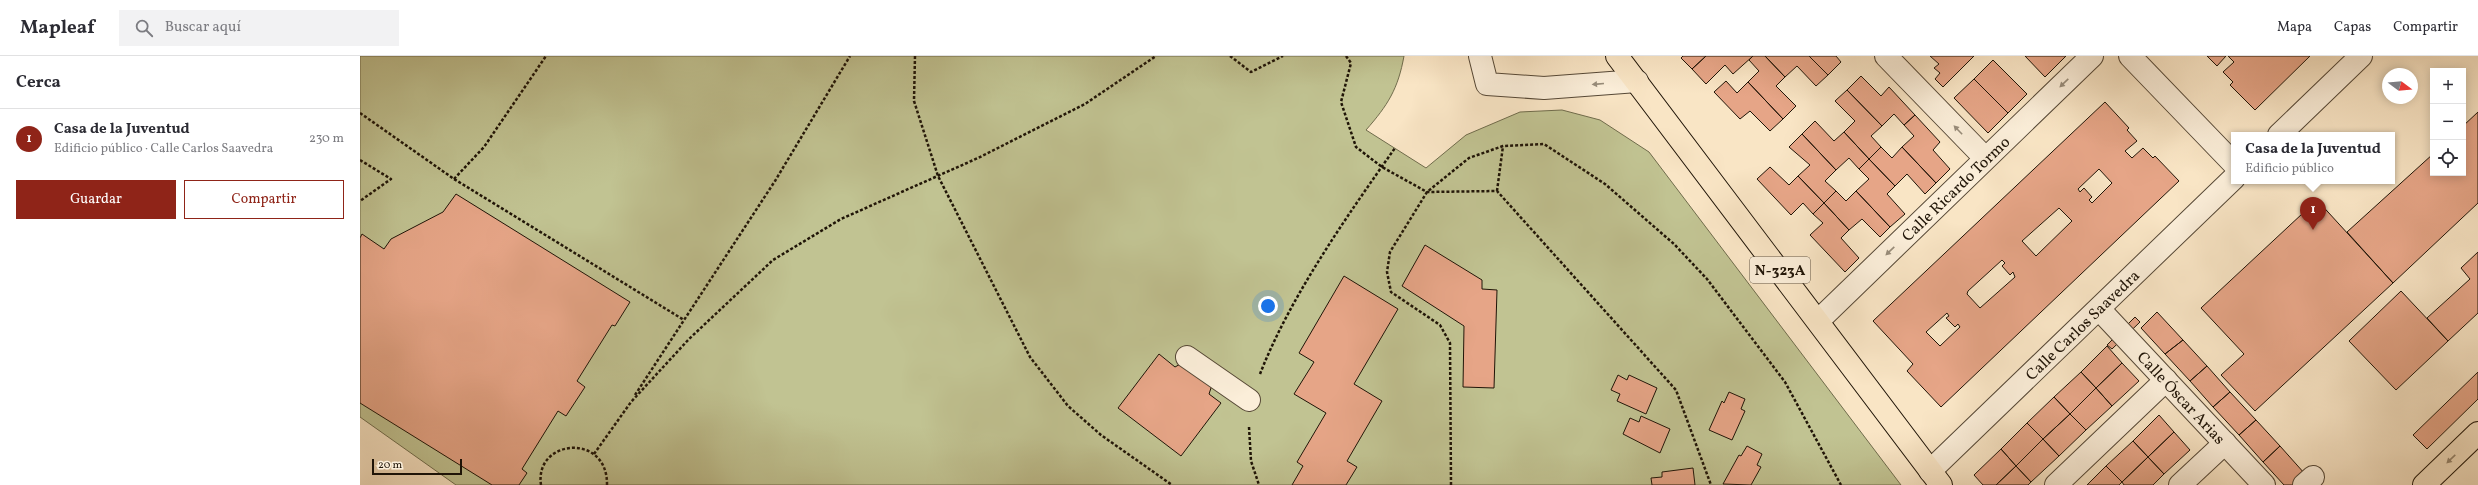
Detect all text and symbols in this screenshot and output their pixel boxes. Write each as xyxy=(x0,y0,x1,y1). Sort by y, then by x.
search box xyxy=(119,10,399,46)
text: Mapleaf xyxy=(20,15,95,41)
icon: search xyxy=(133,17,155,39)
text: Buscar aquí xyxy=(165,17,241,38)
text: Mapa xyxy=(2277,18,2312,37)
text: Capas xyxy=(2334,18,2371,37)
text: Compartir xyxy=(2393,18,2458,37)
north arrow xyxy=(2382,68,2418,104)
map controls xyxy=(2430,68,2466,176)
button: + xyxy=(2430,68,2466,104)
text: Cerca xyxy=(16,71,61,94)
one-way arrow xyxy=(2059,78,2069,88)
one-way arrow xyxy=(1592,80,1604,87)
button: − xyxy=(2430,104,2466,140)
text: Casa de la Juventud xyxy=(54,119,190,140)
one-way arrow xyxy=(1953,125,1963,135)
text: 1 xyxy=(26,130,32,148)
text: 230 m xyxy=(309,130,344,148)
street label: Calle Ricardo Tormo xyxy=(1898,132,2016,247)
popup xyxy=(2231,132,2395,184)
text: Casa de la Juventud xyxy=(2245,139,2381,160)
text: Edificio público · Calle Carlos Saavedra xyxy=(54,140,273,158)
button: locate xyxy=(2430,140,2466,176)
text: Edificio público xyxy=(2245,160,2334,178)
button: Guardar xyxy=(16,180,176,219)
button: Compartir xyxy=(184,180,344,219)
pin: 1 xyxy=(2300,197,2326,230)
one-way arrow xyxy=(1885,246,1895,256)
road number: N-323A xyxy=(1750,257,1810,283)
street label: Calle Carlos Saavedra xyxy=(2021,266,2145,386)
your location xyxy=(1258,296,1278,316)
street label: Calle Óscar Arias xyxy=(2131,347,2229,450)
one-way arrow xyxy=(2446,454,2456,464)
scale bar xyxy=(372,457,462,476)
text: 20 m xyxy=(378,458,402,473)

